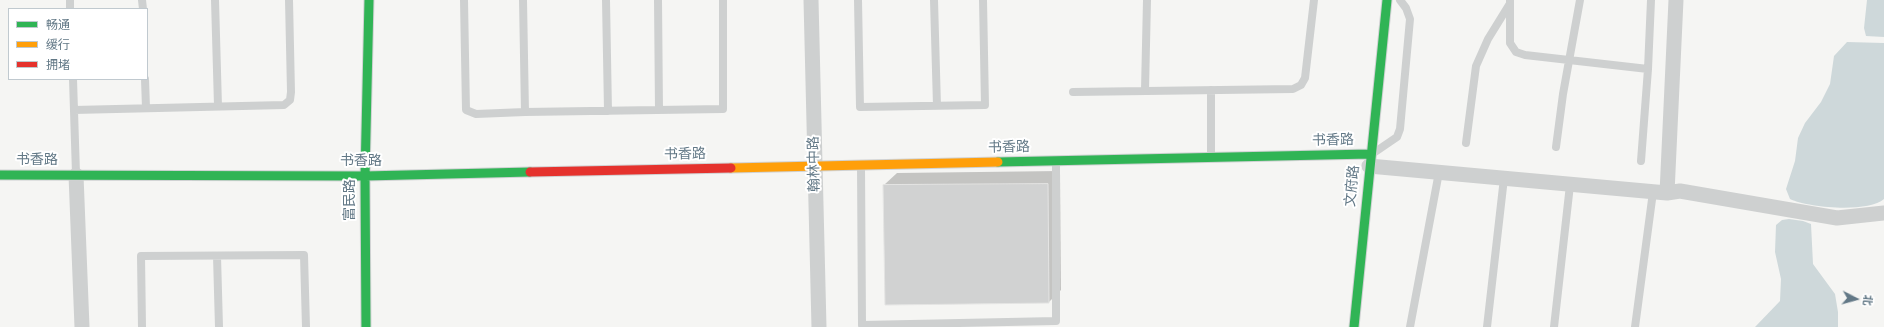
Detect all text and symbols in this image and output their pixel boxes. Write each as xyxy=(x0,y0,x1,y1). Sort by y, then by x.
legend xyxy=(8,8,148,80)
text: 畅通 xyxy=(46,16,70,34)
text: 缓行 xyxy=(46,36,70,54)
text: 拥堵 xyxy=(46,56,70,74)
street label: 书香路 xyxy=(1312,132,1354,150)
street label: 翰林中路 xyxy=(806,136,824,192)
street label: 书香路 xyxy=(988,139,1030,157)
street label: 书香路 xyxy=(664,146,706,164)
street label: 书香路 xyxy=(16,153,58,169)
street label: 书香路 xyxy=(340,154,382,170)
street label: 文府路 xyxy=(1342,164,1364,208)
street label: 富民路 xyxy=(343,179,359,221)
north arrow xyxy=(1836,279,1876,319)
text: 北 xyxy=(1859,294,1876,307)

